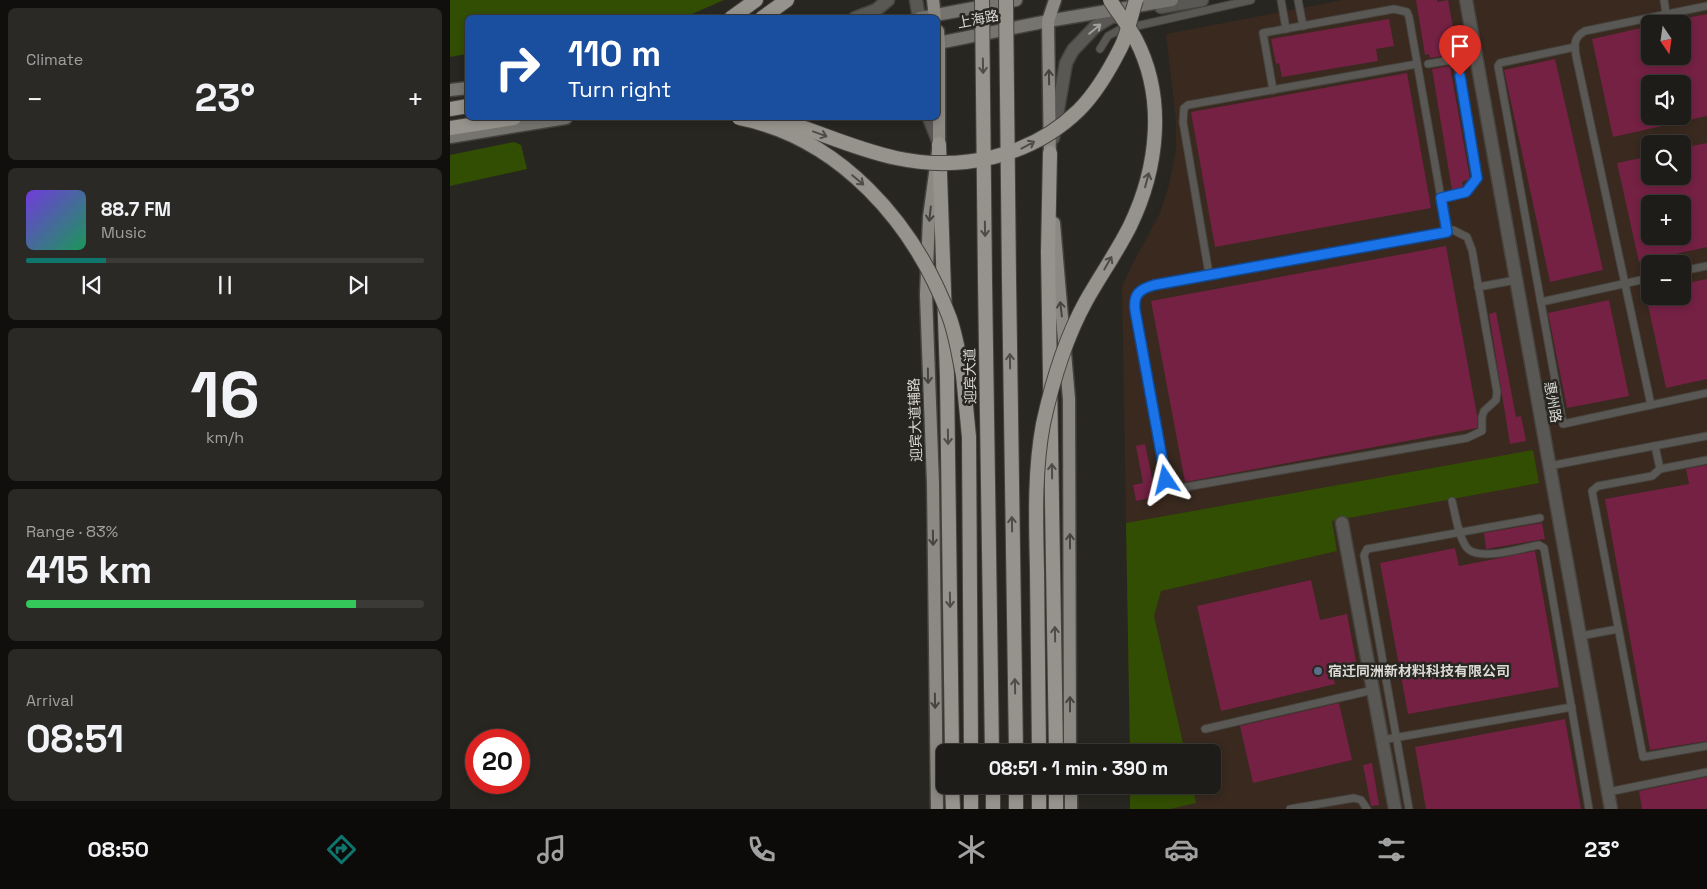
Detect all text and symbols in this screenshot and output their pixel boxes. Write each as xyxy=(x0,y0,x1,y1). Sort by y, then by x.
street label: 上海路 xyxy=(956,6,1000,32)
north arrow xyxy=(1641,15,1691,65)
map controls xyxy=(1641,15,1691,305)
one-way arrow xyxy=(1088,23,1101,34)
pin xyxy=(1439,25,1481,76)
text: 110 m xyxy=(568,32,661,76)
icon: arrive xyxy=(1446,32,1474,60)
icon: right xyxy=(485,35,550,100)
text: Climate xyxy=(26,49,83,70)
one-way arrow xyxy=(978,58,988,74)
one-way arrow xyxy=(1044,69,1054,86)
text: 23° xyxy=(195,74,255,122)
text: Turn right xyxy=(568,75,671,103)
button: sound xyxy=(1641,75,1691,125)
text: − xyxy=(26,81,43,117)
text: + xyxy=(407,81,424,117)
one-way arrow xyxy=(812,130,827,139)
button: search xyxy=(1641,135,1691,185)
one-way arrow xyxy=(1021,139,1035,149)
one-way arrow xyxy=(1142,173,1152,189)
one-way arrow xyxy=(852,174,865,186)
button: + xyxy=(1641,195,1691,245)
text: 88.7 FM xyxy=(101,197,171,222)
one-way arrow xyxy=(925,205,935,221)
one-way arrow xyxy=(980,220,990,236)
text: Music xyxy=(101,222,147,243)
button: − xyxy=(1641,255,1691,305)
one-way arrow xyxy=(1104,256,1114,270)
icon: previous xyxy=(78,271,106,299)
icon: pause xyxy=(211,271,239,299)
icon: next xyxy=(344,271,372,299)
one-way arrow xyxy=(1056,301,1066,317)
street label: 迎宾大道 xyxy=(961,348,979,404)
text: 16 xyxy=(190,353,260,436)
one-way arrow xyxy=(1005,354,1015,370)
one-way arrow xyxy=(924,368,933,384)
street label: 迎宾大道辅路 xyxy=(905,378,925,462)
street label: 惠州路 xyxy=(1540,380,1566,424)
text: km/h xyxy=(206,427,244,448)
one-way arrow xyxy=(943,429,953,445)
position arrow xyxy=(1139,453,1191,505)
one-way arrow xyxy=(1047,464,1057,480)
one-way arrow xyxy=(1007,516,1017,532)
text: Range · 83% xyxy=(26,521,118,542)
one-way arrow xyxy=(928,530,938,546)
one-way arrow xyxy=(1065,534,1074,550)
text: 415 km xyxy=(26,546,152,594)
one-way arrow xyxy=(945,592,955,608)
one-way arrow xyxy=(1050,626,1059,642)
place label: 宿迁同洲新材料科技有限公司 xyxy=(1328,662,1510,680)
marker: 宿迁同洲新材料科技有限公司 xyxy=(1312,665,1324,677)
one-way arrow xyxy=(1010,679,1020,695)
text: Arrival xyxy=(26,690,74,711)
one-way arrow xyxy=(930,692,940,709)
one-way arrow xyxy=(1065,696,1075,712)
text: 08:51 xyxy=(26,715,124,763)
speed limit sign: 20 xyxy=(465,729,530,794)
text: 08:51 · 1 min · 390 m xyxy=(989,756,1168,781)
icon: directions xyxy=(324,832,359,867)
icon: music xyxy=(534,832,569,867)
icon: phone xyxy=(744,832,779,867)
icon: climate xyxy=(954,832,989,867)
icon: car xyxy=(1164,832,1199,867)
icon: filters xyxy=(1374,832,1409,867)
text: 08:50 xyxy=(88,835,149,863)
text: 23° xyxy=(1584,835,1619,863)

